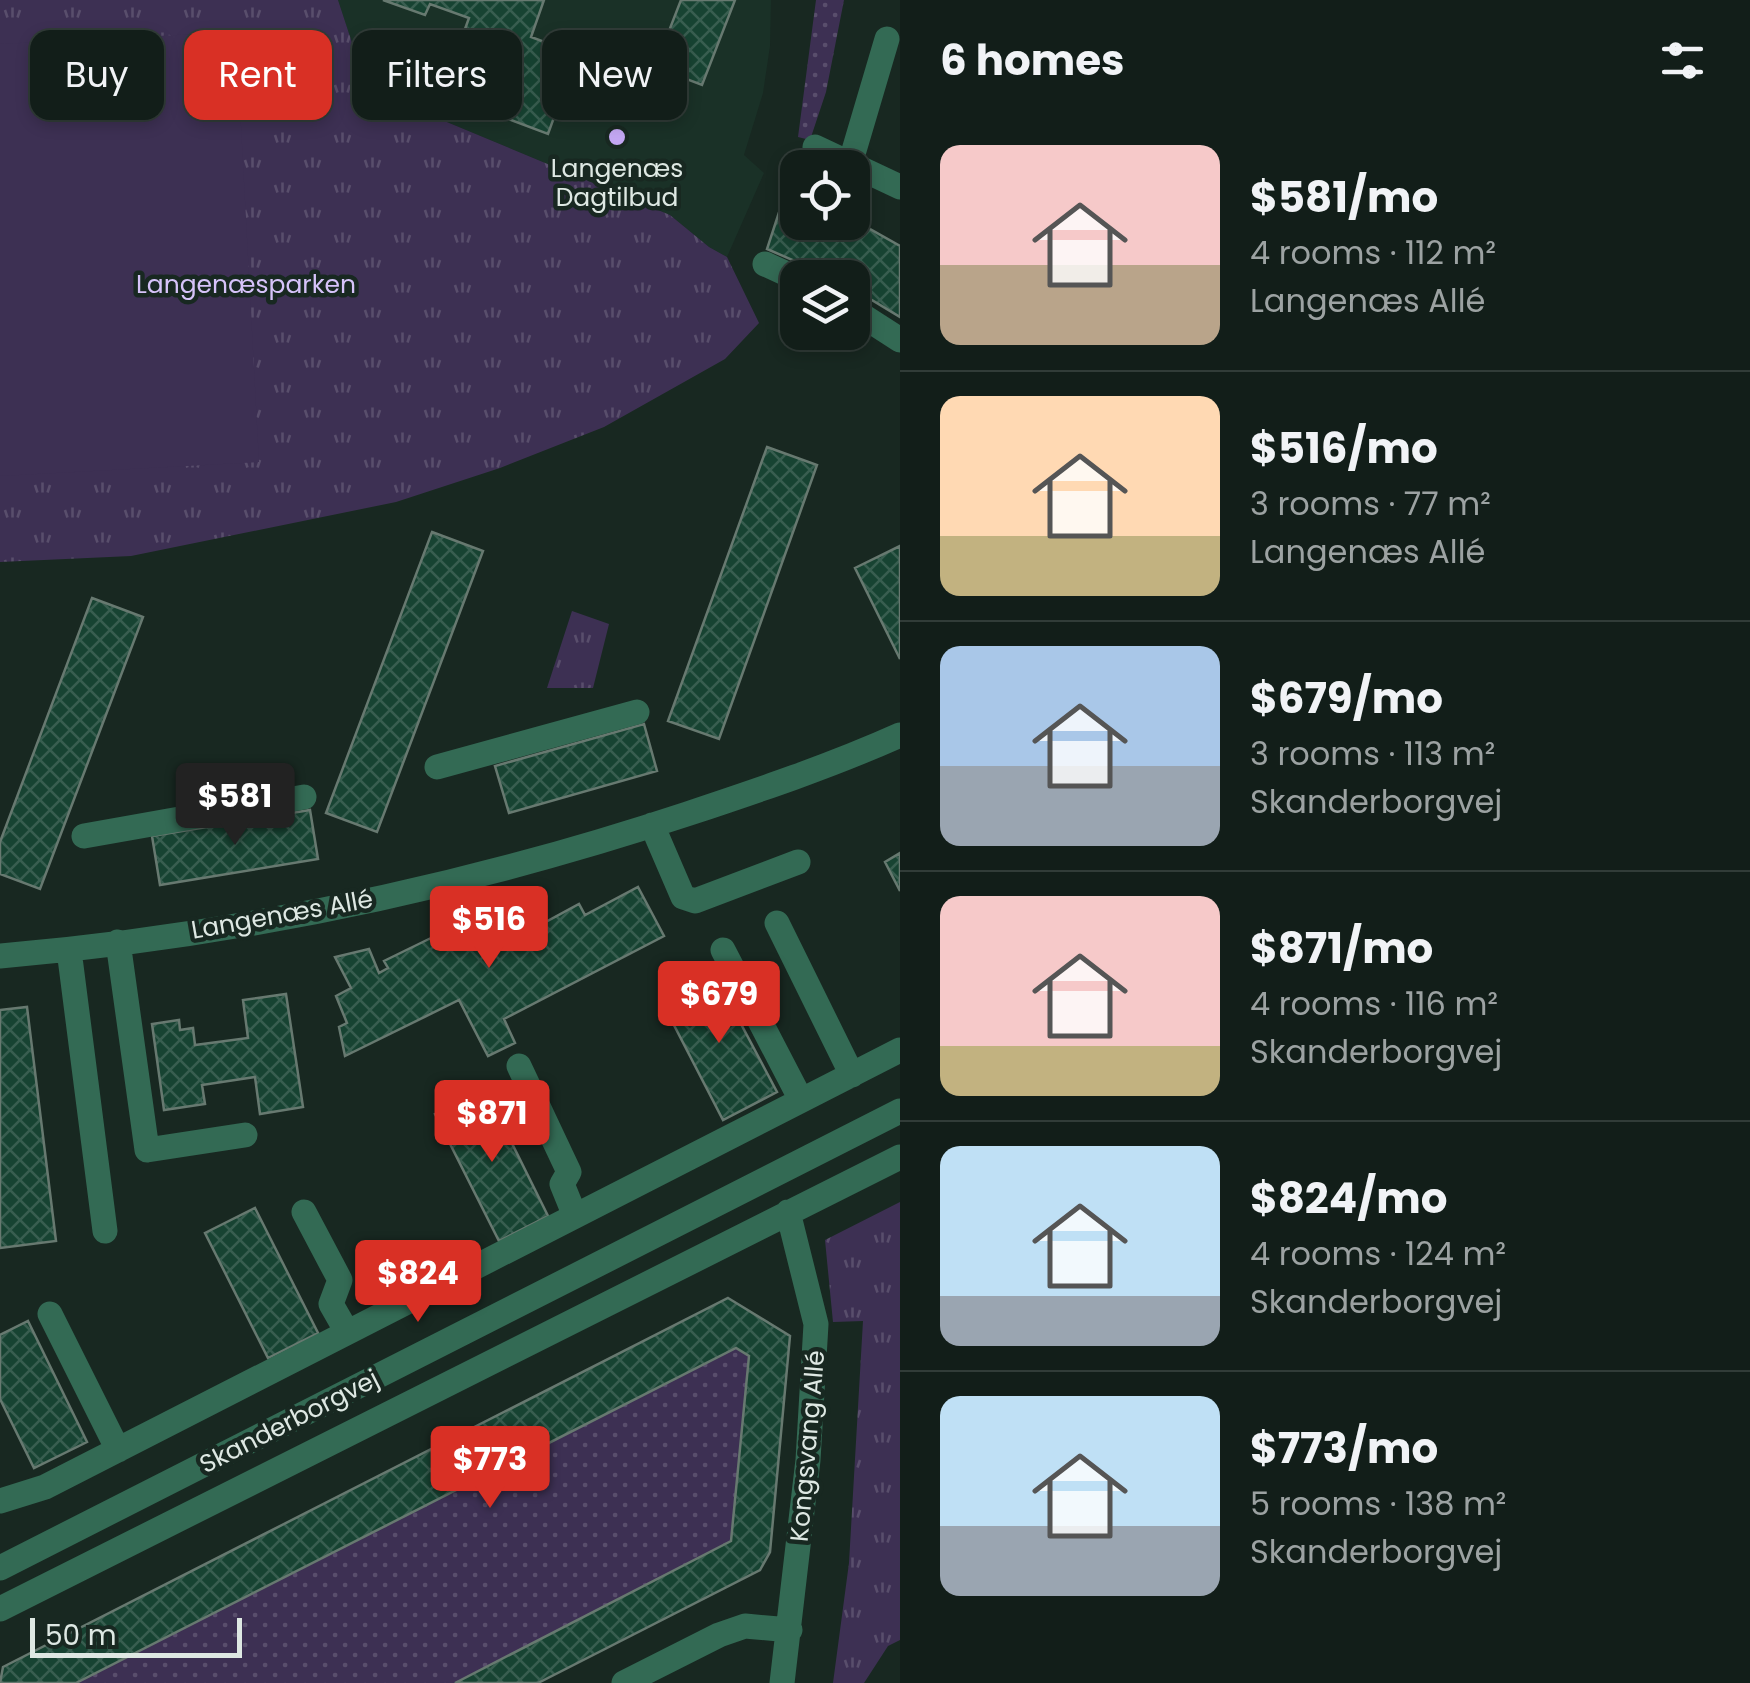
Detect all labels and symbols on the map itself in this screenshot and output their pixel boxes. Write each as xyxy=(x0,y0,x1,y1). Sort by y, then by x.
marker: Langenæs Dagtilbud xyxy=(606,126,628,148)
place label: Langenæs Dagtilbud xyxy=(551,151,683,215)
park label: Langenæsparken xyxy=(136,267,356,302)
pin: $581 xyxy=(176,763,294,848)
street label: Langenæs Allé xyxy=(188,881,376,948)
pin: $516 xyxy=(430,886,548,971)
pin: $679 xyxy=(660,961,778,1046)
pin: $871 xyxy=(433,1080,551,1165)
pin: $824 xyxy=(359,1240,477,1325)
street label: Kongsvang Allé xyxy=(782,1349,833,1543)
street label: Skanderborgvej xyxy=(194,1361,385,1482)
pin: $773 xyxy=(431,1426,549,1511)
scale bar xyxy=(30,1613,242,1658)

